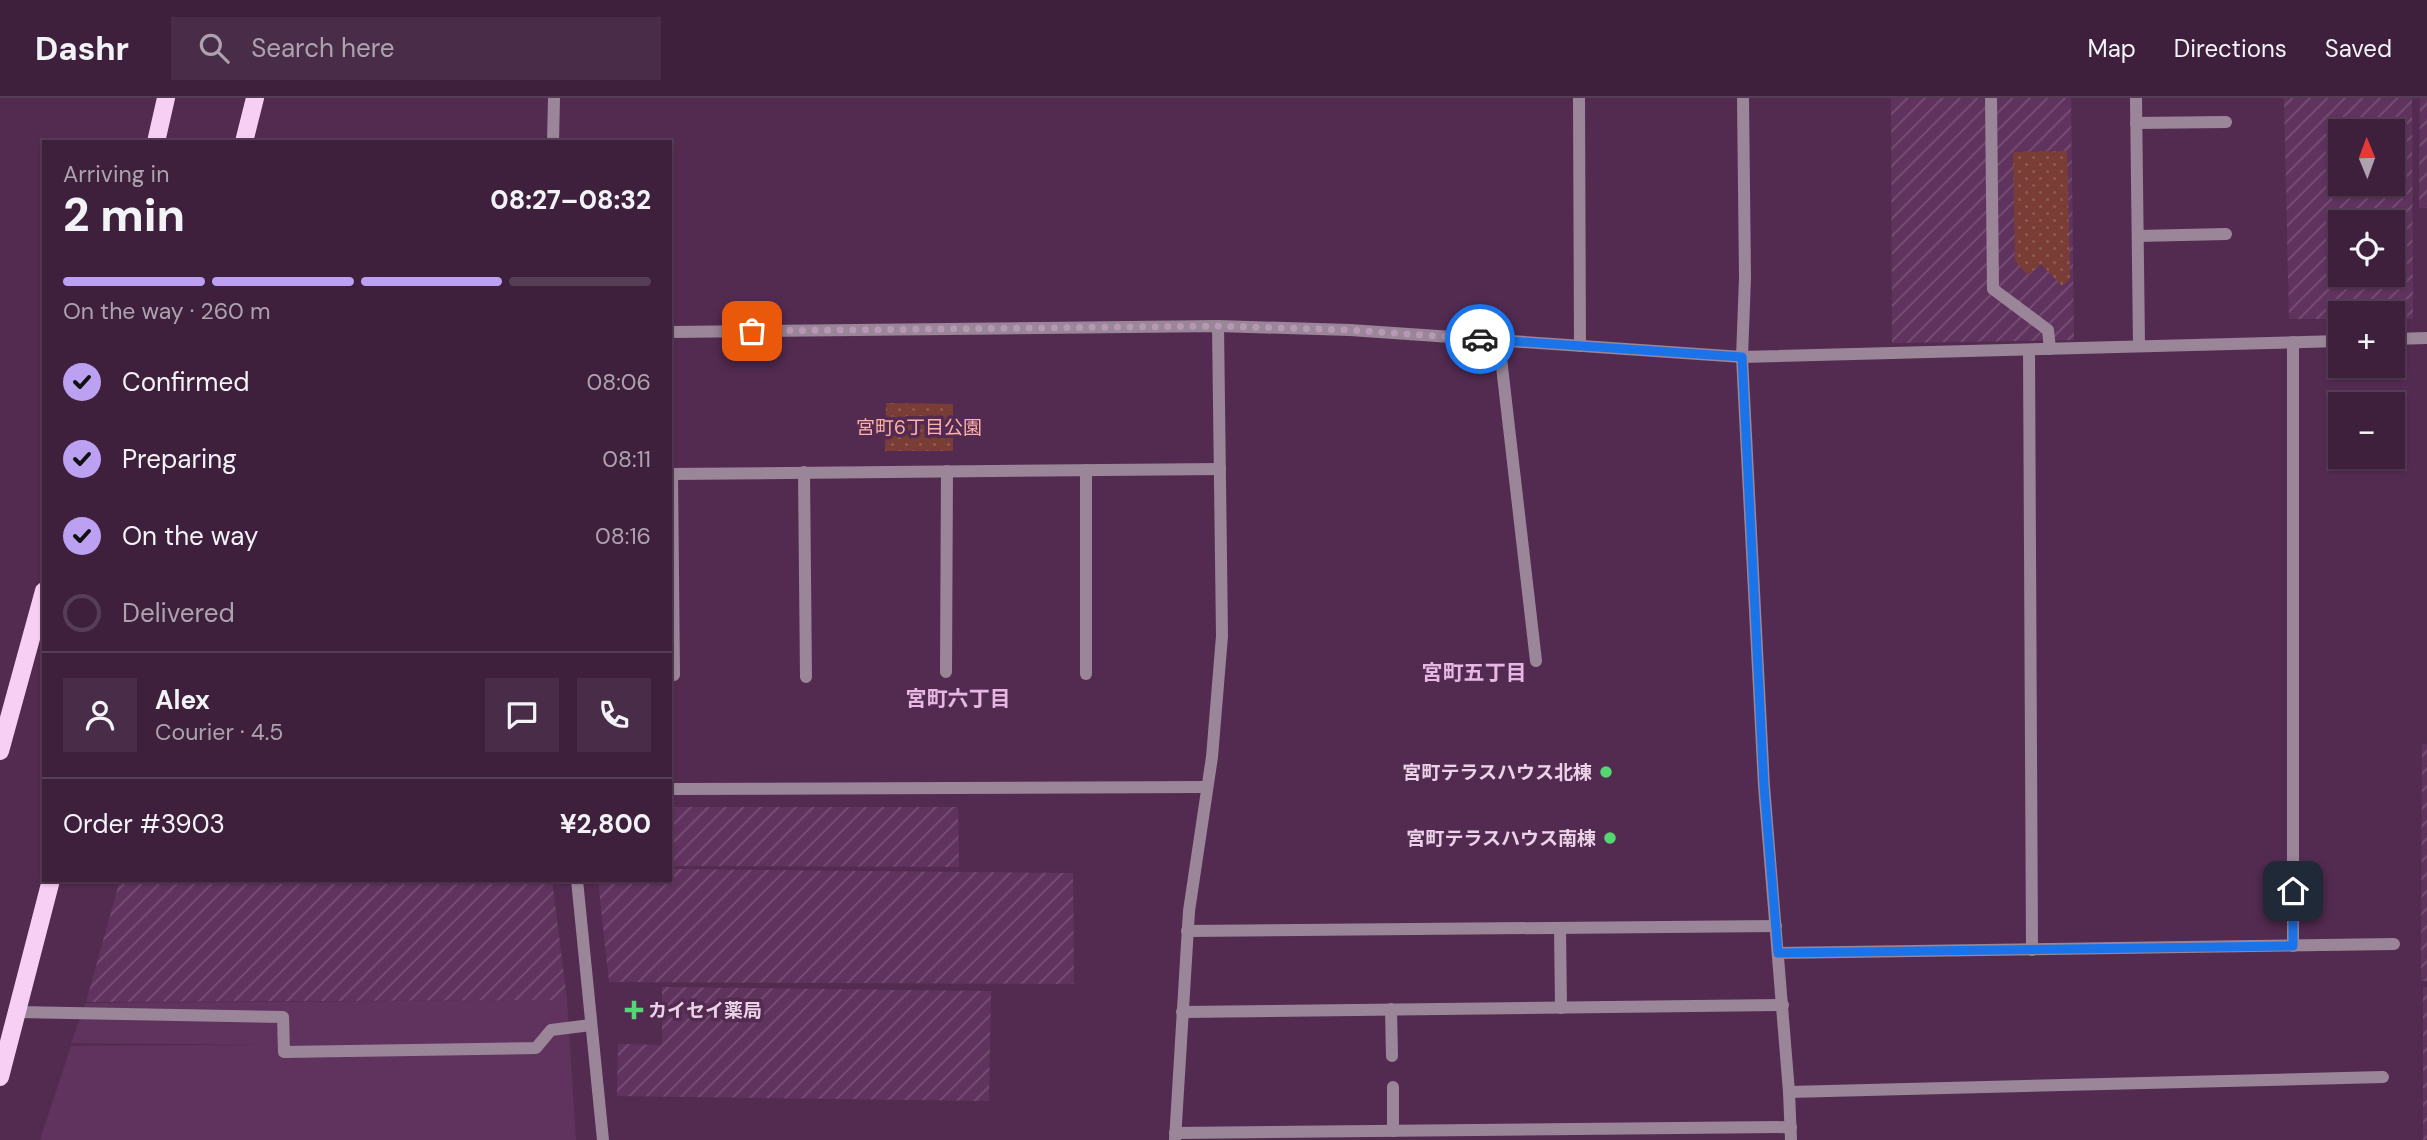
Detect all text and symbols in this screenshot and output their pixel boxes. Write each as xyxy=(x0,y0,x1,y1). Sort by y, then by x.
search box xyxy=(171,17,661,80)
text: Dashr xyxy=(35,27,129,70)
icon: search xyxy=(195,29,233,67)
text: Search here xyxy=(251,31,395,65)
text: Map xyxy=(2088,33,2136,64)
text: Directions xyxy=(2174,33,2287,64)
text: Saved xyxy=(2325,33,2392,64)
north arrow xyxy=(2328,119,2404,196)
map controls xyxy=(2328,119,2405,469)
text: Arriving in xyxy=(63,159,169,189)
text: 08:27–08:32 xyxy=(490,183,651,217)
text: 2 min xyxy=(63,185,185,245)
button: locate xyxy=(2328,210,2405,287)
text: On the way · 260 m xyxy=(63,296,270,326)
pin xyxy=(722,301,782,361)
button: + xyxy=(2328,301,2405,378)
courier xyxy=(1445,304,1515,374)
icon: bag xyxy=(733,312,771,350)
icon: car xyxy=(1461,320,1499,358)
icon: check xyxy=(63,363,101,401)
text: Confirmed xyxy=(122,365,249,399)
text: 08:06 xyxy=(586,367,651,397)
button: − xyxy=(2328,392,2405,469)
park label: 宮町6丁目公園 xyxy=(856,415,982,440)
icon: check xyxy=(63,440,101,478)
text: Preparing xyxy=(122,442,237,476)
text: 08:11 xyxy=(602,444,651,474)
icon: check xyxy=(63,517,101,555)
text: On the way xyxy=(122,519,258,553)
text: 08:16 xyxy=(595,521,651,551)
text: Delivered xyxy=(122,596,235,630)
district label: 宮町五丁目 xyxy=(1422,659,1527,687)
button: person xyxy=(63,678,137,752)
button: chat xyxy=(485,678,559,752)
button: phone xyxy=(577,678,651,752)
text: Alex xyxy=(155,683,210,717)
district label: 宮町六丁目 xyxy=(906,685,1011,713)
text: Courier · 4.5 xyxy=(155,717,283,747)
place label: 宮町テラスハウス北棟 xyxy=(1402,760,1592,785)
marker: 宮町テラスハウス北棟 xyxy=(1598,764,1614,780)
text: Order #3903 xyxy=(63,807,225,841)
text: ¥2,800 xyxy=(560,807,651,841)
place label: 宮町テラスハウス南棟 xyxy=(1406,826,1596,851)
marker: 宮町テラスハウス南棟 xyxy=(1602,830,1618,846)
pin xyxy=(2263,861,2323,921)
icon: home xyxy=(2274,872,2312,910)
place label: カイセイ薬局 xyxy=(648,998,762,1023)
marker: カイセイ薬局 xyxy=(626,1002,642,1018)

